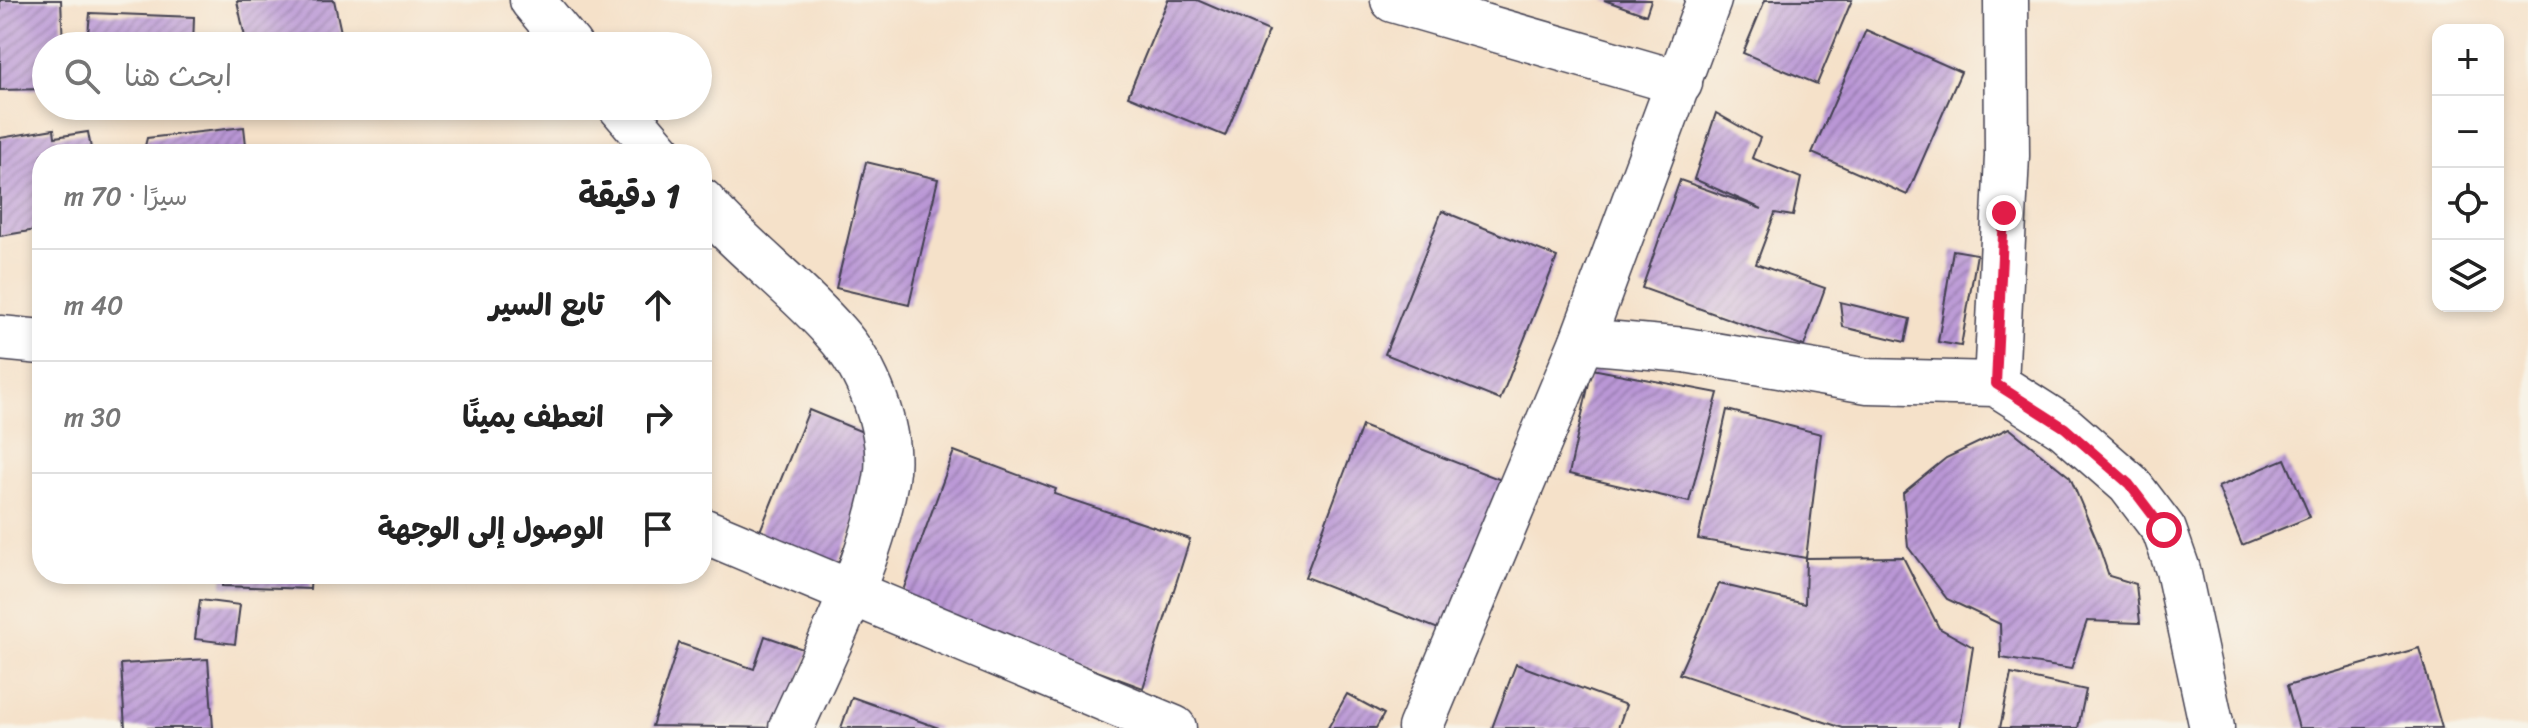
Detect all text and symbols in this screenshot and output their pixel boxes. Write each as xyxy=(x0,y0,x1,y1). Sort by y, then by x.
map controls xyxy=(2432,24,2504,312)
button: + xyxy=(2432,24,2504,96)
search box xyxy=(32,32,712,120)
text: ابحث هنا xyxy=(124,49,232,103)
icon: search xyxy=(60,54,104,98)
button: − xyxy=(2432,96,2504,168)
text: 1 دقيقة xyxy=(578,166,680,226)
button: locate xyxy=(2432,168,2504,240)
text: سيرًا · 70 m xyxy=(64,173,188,219)
route end xyxy=(1986,195,2022,231)
button: layers xyxy=(2432,240,2504,312)
text: تابع السير xyxy=(489,278,604,332)
text: 40 m xyxy=(64,282,123,328)
icon: ahead xyxy=(636,283,680,327)
text: انعطف يمينًا xyxy=(462,390,604,444)
text: 30 m xyxy=(64,394,121,440)
icon: right xyxy=(636,395,680,439)
text: الوصول إلى الوجهة xyxy=(377,502,604,556)
icon: arrive xyxy=(636,507,680,551)
route start xyxy=(2146,512,2182,548)

